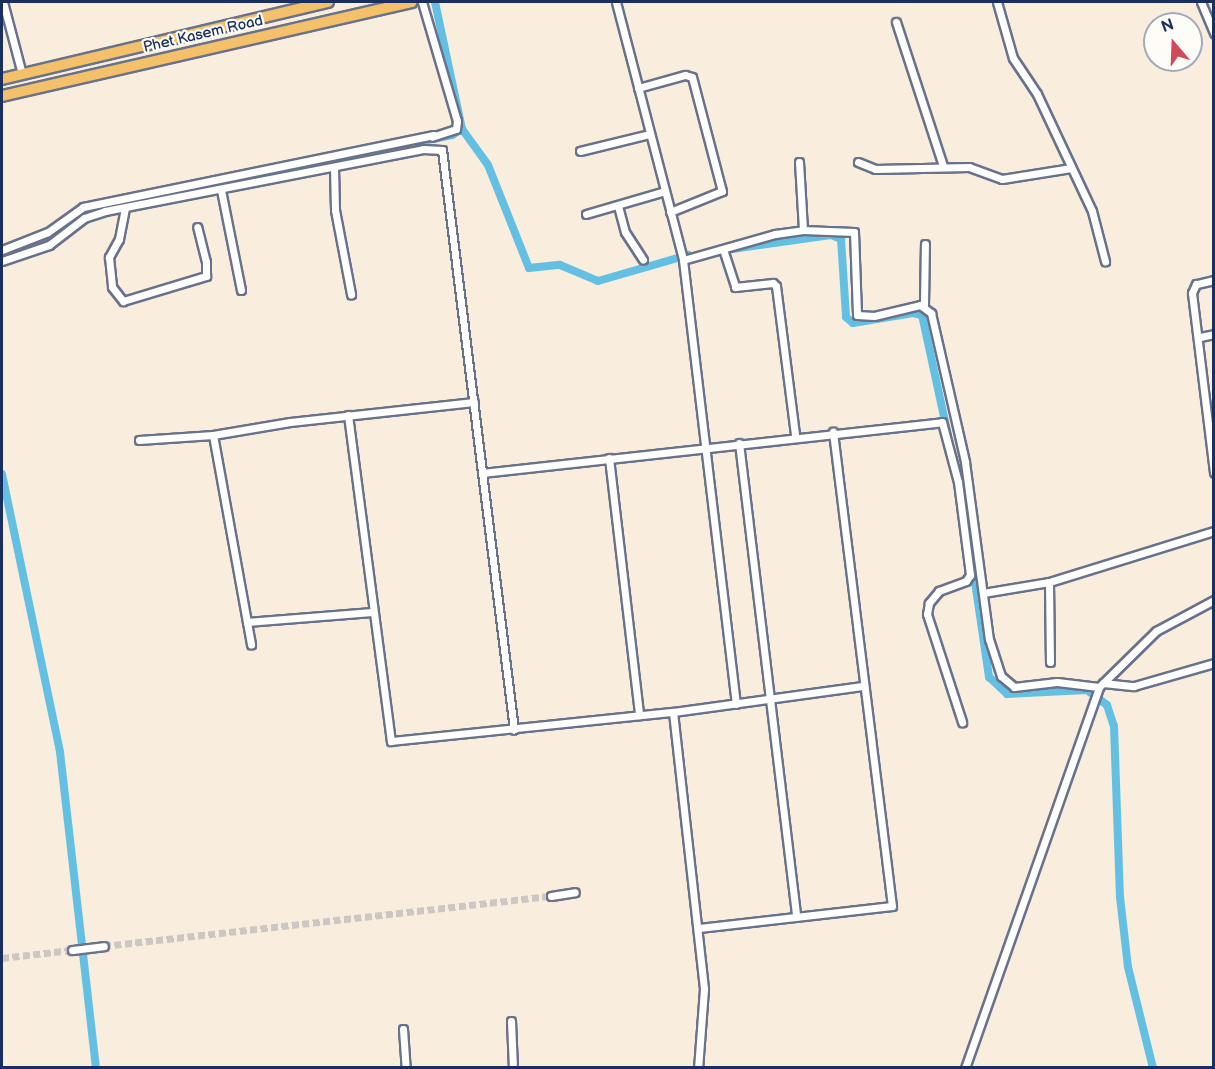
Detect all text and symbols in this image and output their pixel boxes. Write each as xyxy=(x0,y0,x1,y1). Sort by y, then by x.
street label: Phet Kasem Road xyxy=(141,11,265,57)
north arrow xyxy=(1143,12,1203,72)
text: N xyxy=(1159,15,1176,37)

